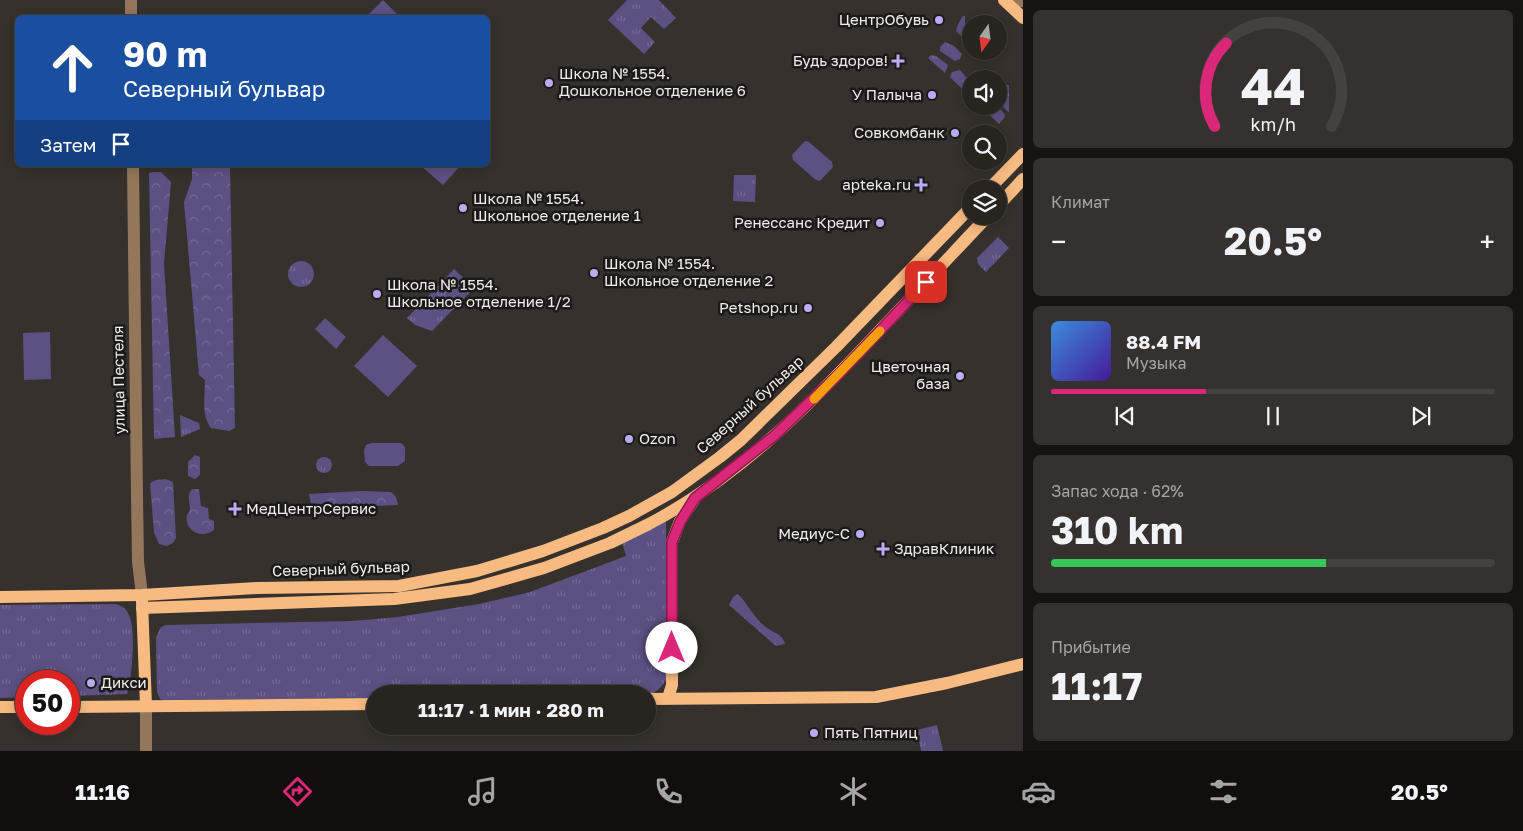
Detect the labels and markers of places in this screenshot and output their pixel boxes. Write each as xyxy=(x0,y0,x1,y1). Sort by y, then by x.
place label: ЦентрОбувь xyxy=(839,10,929,28)
marker: ЦентрОбувь xyxy=(933,14,945,26)
place label: Будь здоров! xyxy=(793,51,888,69)
marker: Будь здоров! xyxy=(892,55,904,67)
place label: Школа № 1554. Дошкольное отделение 6 xyxy=(559,64,746,99)
marker: Школа № 1554. Дошкольное отделение 6 xyxy=(543,77,555,89)
place label: У Палыча xyxy=(852,85,922,103)
marker: У Палыча xyxy=(926,89,938,101)
place label: Совкомбанк xyxy=(854,123,945,141)
marker: Совкомбанк xyxy=(949,127,961,139)
place label: apteka.ru xyxy=(842,175,911,193)
marker: apteka.ru xyxy=(915,179,927,191)
place label: Школа № 1554. Школьное отделение 1 xyxy=(473,189,641,224)
marker: Школа № 1554. Школьное отделение 1 xyxy=(457,202,469,214)
place label: Ренессанс Кредит xyxy=(734,213,871,231)
marker: Ренессанс Кредит xyxy=(874,217,886,229)
place label: Школа № 1554. Школьное отделение 2 xyxy=(604,254,773,289)
pin xyxy=(905,261,947,303)
marker: Школа № 1554. Школьное отделение 2 xyxy=(588,267,600,279)
place label: Школа № 1554. Школьное отделение 1/2 xyxy=(387,275,571,310)
marker: Школа № 1554. Школьное отделение 1/2 xyxy=(371,288,383,300)
place label: Petshop.ru xyxy=(719,298,798,316)
marker: Petshop.ru xyxy=(802,302,814,314)
place label: Цветочная база xyxy=(871,357,950,392)
marker: Цветочная база xyxy=(954,370,966,382)
place label: Ozon xyxy=(639,429,676,447)
marker: Ozon xyxy=(623,433,635,445)
place label: МедЦентрСервис xyxy=(246,499,376,517)
marker: МедЦентрСервис xyxy=(228,502,242,516)
place label: Медиус-С xyxy=(778,524,850,542)
marker: Медиус-С xyxy=(854,528,866,540)
place label: ЗдравКлиник xyxy=(894,539,995,557)
marker: ЗдравКлиник xyxy=(876,542,890,556)
place label: Дикси xyxy=(101,673,147,691)
marker: Дикси xyxy=(85,677,97,689)
place label: Пять Пятниц xyxy=(824,723,918,741)
marker: Пять Пятниц xyxy=(808,727,820,739)

